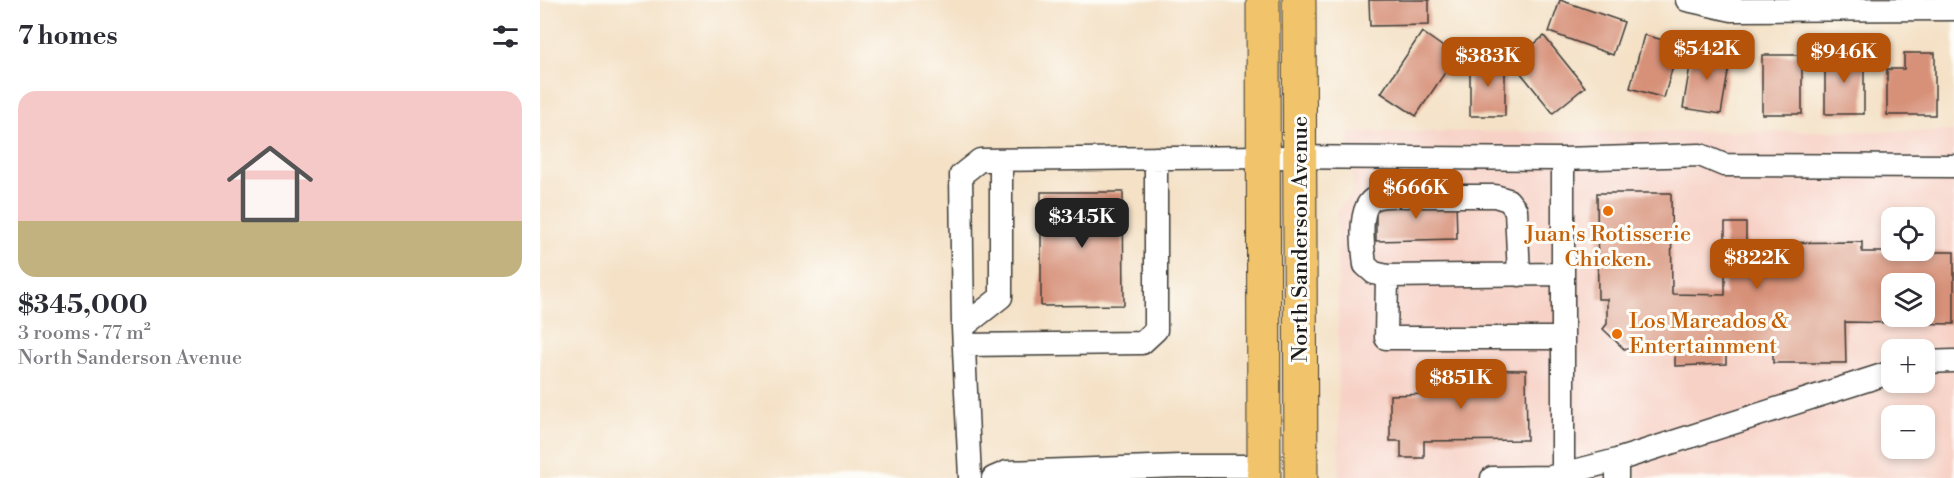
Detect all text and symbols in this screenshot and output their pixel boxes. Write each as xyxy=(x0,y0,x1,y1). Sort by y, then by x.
text: 7 homes xyxy=(18,20,118,52)
icon: filters xyxy=(489,20,522,53)
pin: $542K xyxy=(1665,30,1749,81)
pin: $946K xyxy=(1802,33,1886,84)
pin: $383K xyxy=(1446,37,1530,88)
text: $542K xyxy=(1674,37,1740,62)
text: $946K xyxy=(1811,40,1877,65)
text: $383K xyxy=(1456,44,1520,69)
street label: North Sanderson Avenue xyxy=(1287,116,1314,362)
icon: home xyxy=(216,130,324,238)
pin: $666K xyxy=(1374,169,1458,220)
text: $666K xyxy=(1383,176,1449,201)
pin: $345K xyxy=(1040,198,1124,249)
marker: Juan's Rotisserie Chicken. xyxy=(1601,204,1615,218)
text: $345K xyxy=(1049,205,1115,230)
map controls xyxy=(1881,207,1935,459)
button: locate xyxy=(1881,207,1935,261)
place label: Juan's Rotisserie Chicken. xyxy=(1524,221,1691,273)
pin: $822K xyxy=(1715,239,1799,290)
text: $822K xyxy=(1724,246,1790,271)
button: layers xyxy=(1881,273,1935,327)
text: $345,000 xyxy=(18,289,148,321)
place label: Los Mareados & Entertainment xyxy=(1629,308,1789,360)
text: 3 rooms · 77 m² xyxy=(18,321,151,346)
marker: Los Mareados & Entertainment xyxy=(1610,327,1624,341)
button: + xyxy=(1881,339,1935,393)
text: North Sanderson Avenue xyxy=(18,346,242,371)
pin: $851K xyxy=(1419,359,1503,410)
text: $851K xyxy=(1430,366,1492,391)
button: − xyxy=(1881,405,1935,459)

